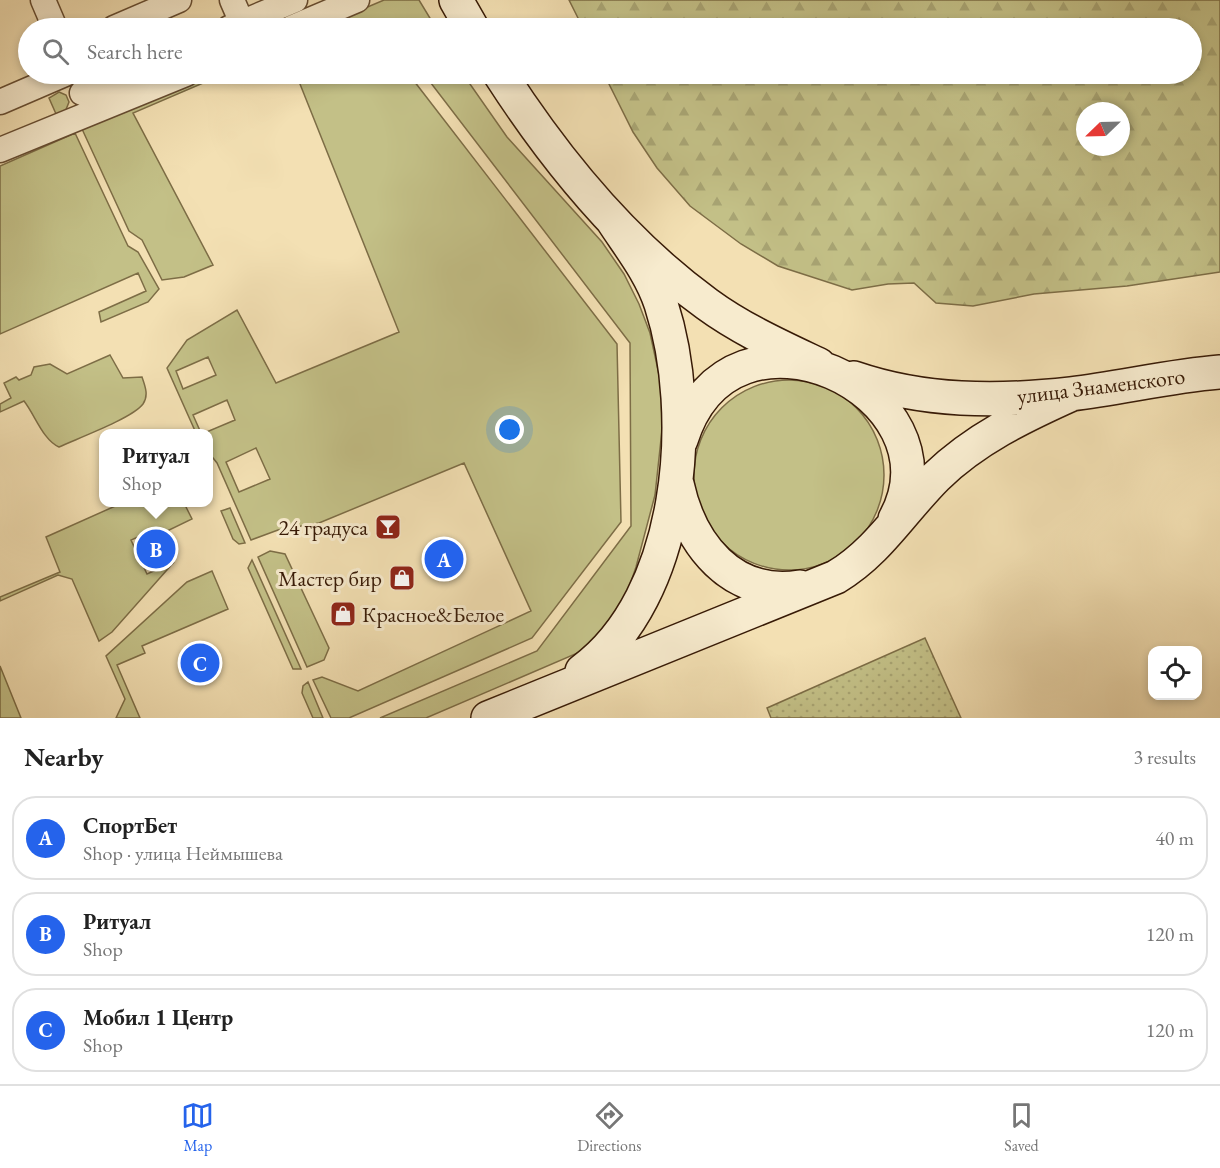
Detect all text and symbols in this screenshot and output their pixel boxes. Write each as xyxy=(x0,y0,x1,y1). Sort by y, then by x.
search box xyxy=(18,18,1202,84)
icon: search xyxy=(39,35,72,68)
text: Search here xyxy=(87,37,182,66)
north arrow xyxy=(1076,102,1130,156)
street label: улица Знаменского xyxy=(1015,361,1187,411)
your location xyxy=(495,415,524,444)
popup xyxy=(99,429,213,507)
text: Ритуал xyxy=(122,441,190,470)
text: Shop xyxy=(122,470,162,496)
bar icon: 24 градуса xyxy=(373,512,403,542)
place label: 24 градуса xyxy=(278,513,368,542)
pin: B xyxy=(136,526,176,572)
pin: A xyxy=(424,536,464,582)
shop icon: Мастер бир xyxy=(387,563,417,593)
place label: Мастер бир xyxy=(278,564,382,593)
shop icon: Красное&Белое xyxy=(328,599,358,629)
place label: Красное&Белое xyxy=(362,600,504,629)
pin: C xyxy=(180,640,220,686)
map controls xyxy=(1148,646,1202,700)
button: locate xyxy=(1148,646,1202,700)
text: Nearby xyxy=(24,740,104,774)
text: 3 results xyxy=(1133,744,1196,770)
text: СпортБет xyxy=(83,811,177,840)
text: A xyxy=(38,825,53,851)
text: 40 m xyxy=(1155,825,1194,851)
text: Shop · улица Неймышева xyxy=(83,840,283,866)
text: Ритуал xyxy=(83,907,151,936)
text: B xyxy=(39,921,52,947)
text: 120 m xyxy=(1146,921,1194,947)
text: Shop xyxy=(83,936,123,962)
text: Мобил 1 Центр xyxy=(83,1003,233,1032)
text: C xyxy=(38,1017,53,1043)
text: 120 m xyxy=(1146,1017,1194,1043)
text: Shop xyxy=(83,1032,123,1058)
tab: Map xyxy=(181,1099,214,1156)
tab: Directions xyxy=(577,1099,642,1156)
tab: Saved xyxy=(1004,1099,1039,1156)

